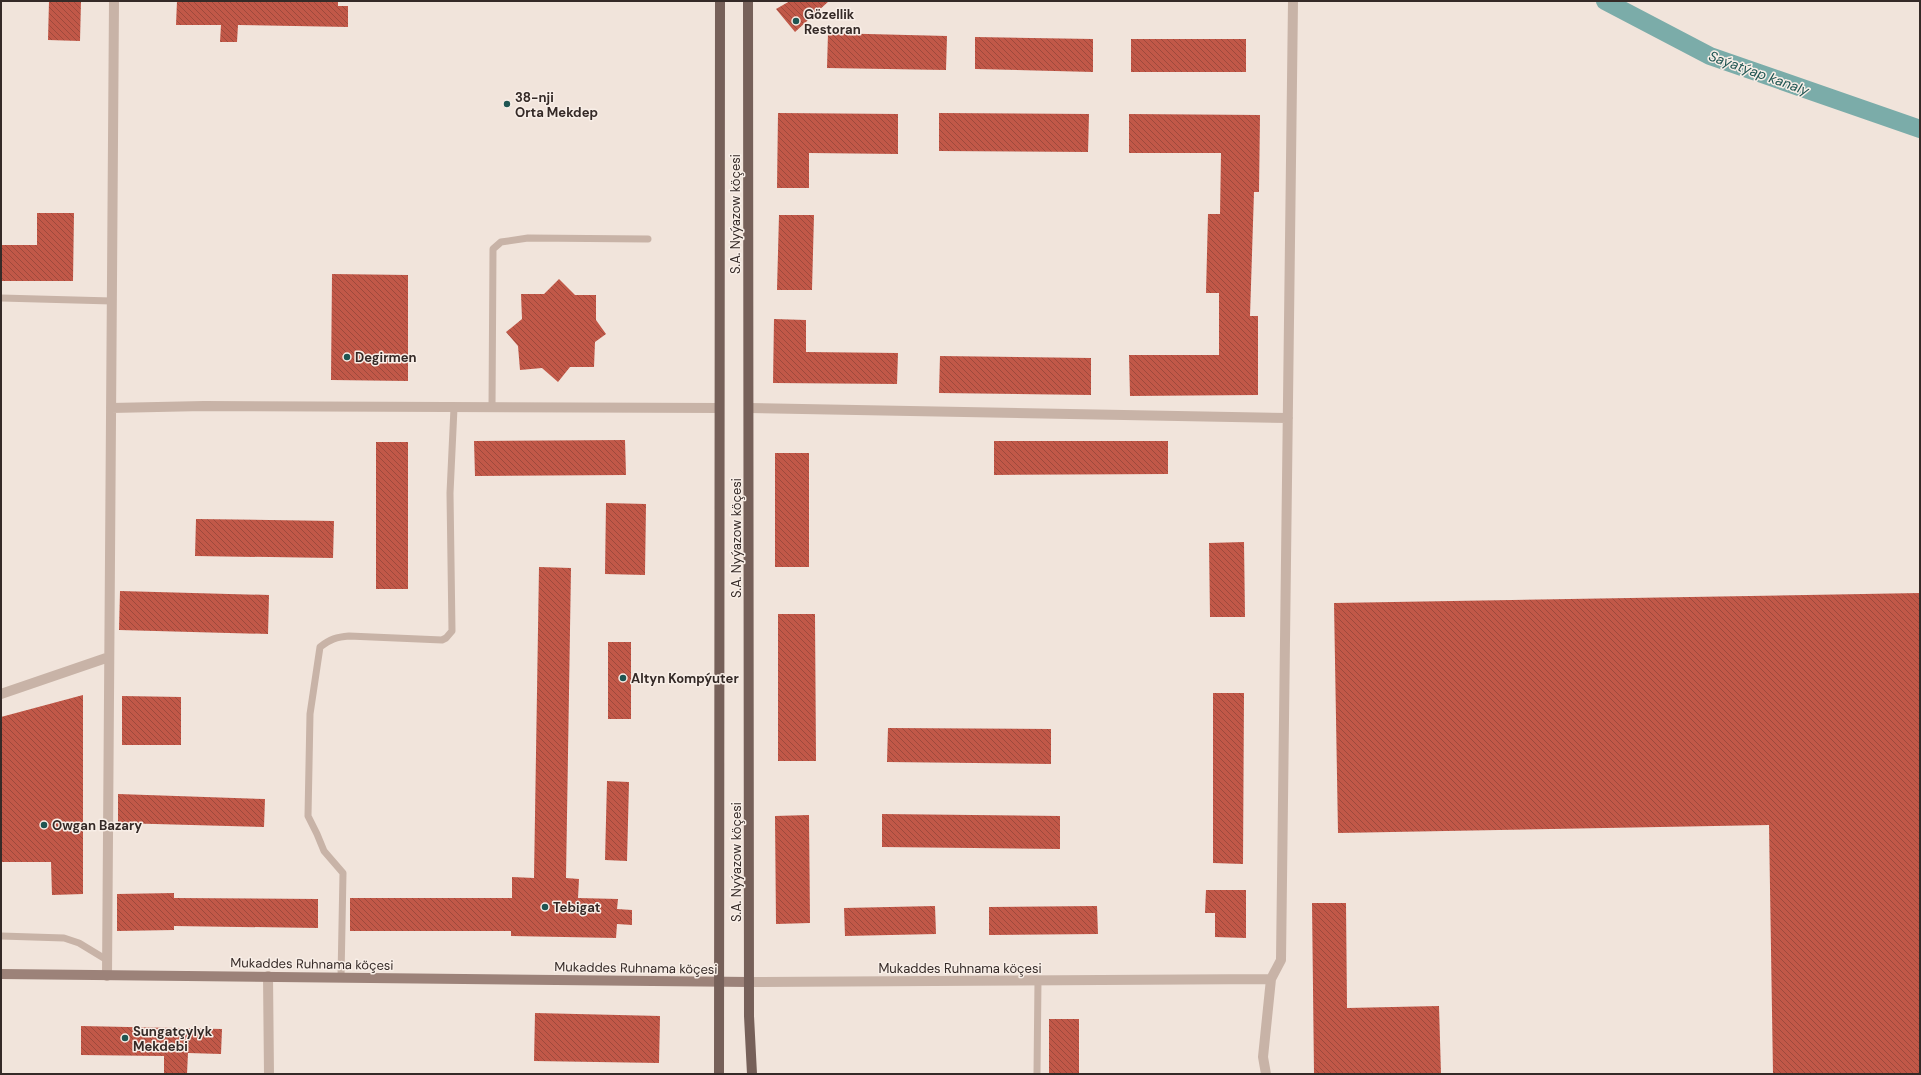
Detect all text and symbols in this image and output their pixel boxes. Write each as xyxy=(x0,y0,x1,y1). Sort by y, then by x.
place label: Gözellik Restoran xyxy=(804,6,861,38)
marker: Gözellik Restoran xyxy=(791,16,801,26)
water label: Saýatýap kanaly xyxy=(1706,46,1813,100)
place label: 38-nji Orta Mekdep xyxy=(515,89,598,121)
marker: 38-nji Orta Mekdep xyxy=(502,99,512,109)
street label: S.A. Nyýazow köçesi xyxy=(727,154,744,274)
place label: Degirmen xyxy=(355,349,417,366)
marker: Degirmen xyxy=(342,352,352,362)
street label: S.A. Nyýazow köçesi xyxy=(728,478,745,598)
place label: Altyn Kompýuter xyxy=(631,670,739,687)
marker: Altyn Kompýuter xyxy=(618,673,628,683)
street label: S.A. Nyýazow köçesi xyxy=(728,802,745,922)
place label: Owgan Bazary xyxy=(52,817,142,834)
marker: Owgan Bazary xyxy=(39,820,49,830)
place label: Tebigat xyxy=(553,899,600,916)
marker: Tebigat xyxy=(540,902,550,912)
street label: Mukaddes Ruhnama köçesi xyxy=(230,954,394,974)
street label: Mukaddes Ruhnama köçesi xyxy=(554,958,718,978)
street label: Mukaddes Ruhnama köçesi xyxy=(878,960,1042,977)
place label: Sungatçylyk Mekdebi xyxy=(133,1023,213,1055)
marker: Sungatçylyk Mekdebi xyxy=(120,1033,130,1043)

